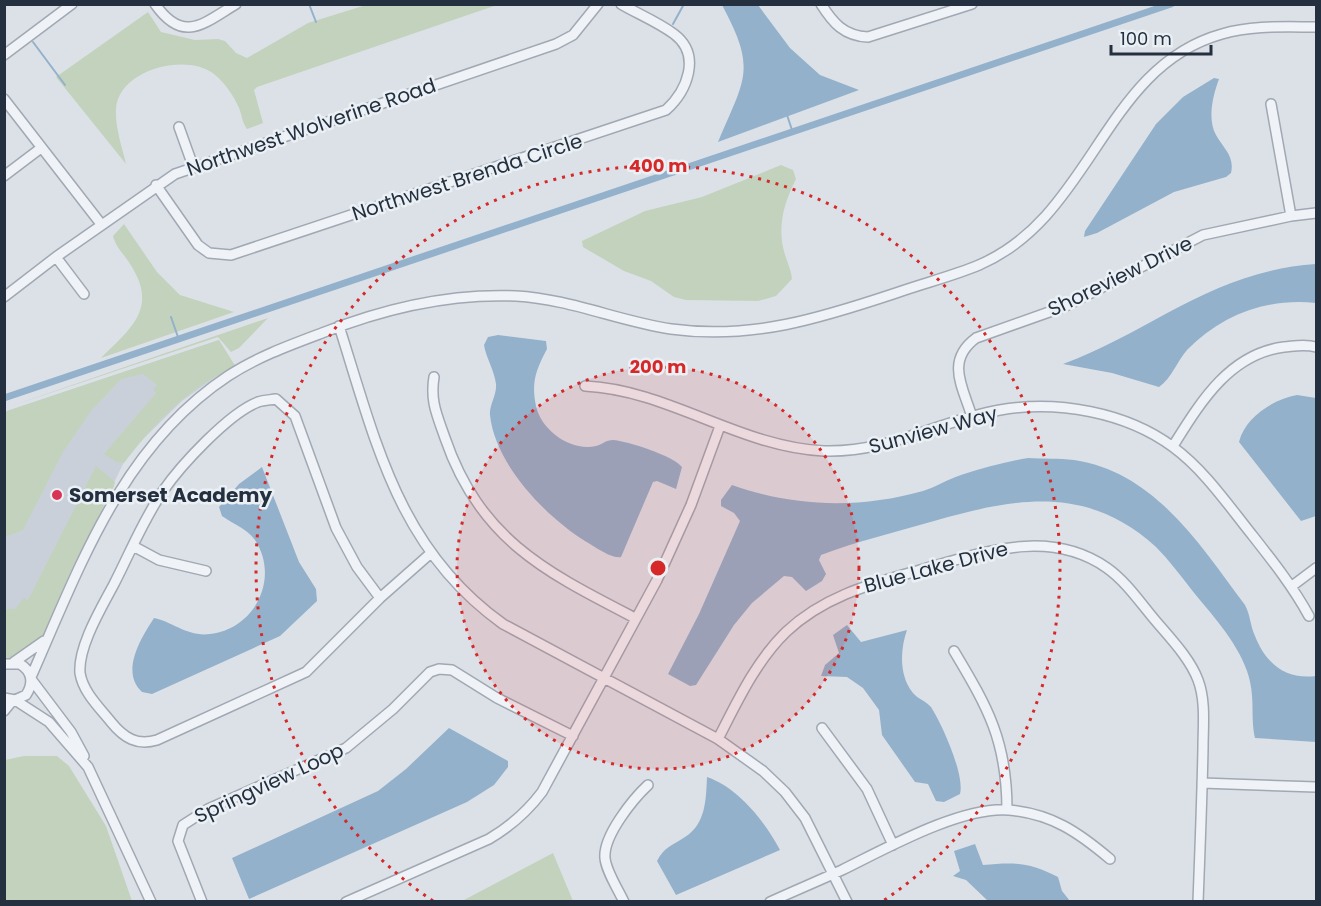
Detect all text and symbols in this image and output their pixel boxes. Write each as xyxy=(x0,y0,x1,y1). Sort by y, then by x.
scale bar xyxy=(1111,18,1212,56)
text: 100 m xyxy=(1120,26,1172,51)
street label: Northwest Wolverine Road xyxy=(183,71,439,183)
street label: Northwest Brenda Circle xyxy=(348,126,586,228)
text: 400 m xyxy=(629,153,687,178)
street label: Shoreview Drive xyxy=(1043,229,1197,323)
text: 200 m xyxy=(630,354,686,379)
street label: Sunview Way xyxy=(866,399,1000,461)
place label: Somerset Academy xyxy=(69,481,272,509)
marker: Somerset Academy xyxy=(50,488,64,502)
street label: Blue Lake Drive xyxy=(861,534,1011,600)
centre of rings xyxy=(648,558,668,578)
street label: Springview Loop xyxy=(190,736,348,830)

